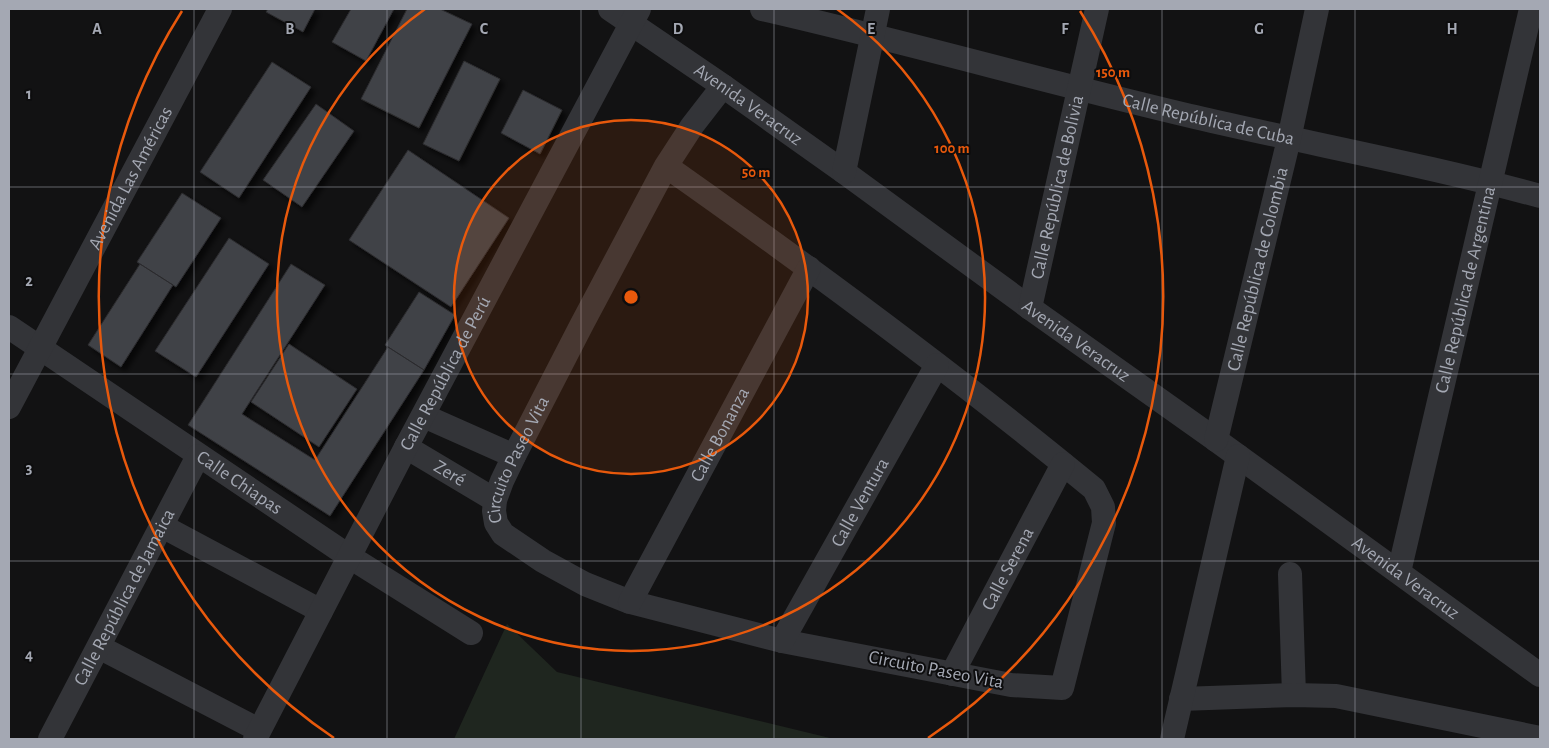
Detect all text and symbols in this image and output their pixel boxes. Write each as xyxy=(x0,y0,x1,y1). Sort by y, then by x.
text: A xyxy=(92,21,102,37)
text: B xyxy=(285,21,295,37)
text: C xyxy=(480,21,489,37)
text: D xyxy=(673,21,684,37)
text: E xyxy=(867,21,875,37)
text: F xyxy=(1061,21,1069,37)
text: G xyxy=(1254,21,1264,37)
text: H xyxy=(1446,21,1458,37)
street label: Avenida Veracruz xyxy=(691,60,806,149)
text: 150 m xyxy=(1096,65,1130,80)
text: 1 xyxy=(26,86,32,102)
street label: Calle República de Cuba xyxy=(1121,90,1296,148)
street label: Calle República de Bolivia xyxy=(1027,93,1087,281)
street label: Avenida Las Américas xyxy=(85,104,176,253)
text: 100 m xyxy=(934,141,970,156)
text: 50 m xyxy=(742,165,770,180)
street label: Calle República de Colombia xyxy=(1224,165,1291,373)
street label: Calle República de Argentina xyxy=(1432,184,1499,395)
text: 2 xyxy=(25,273,33,289)
centre of rings xyxy=(622,288,640,306)
street label: Calle República de Perú xyxy=(396,293,494,454)
street label: Avenida Veracruz xyxy=(1018,296,1134,385)
street label: Calle Bonanza xyxy=(687,384,753,485)
street label: Circuito Paseo Vita xyxy=(484,393,553,525)
street label: Calle Chiapas xyxy=(193,447,286,518)
street label: Calle Ventura xyxy=(827,454,892,550)
street label: Zeré xyxy=(431,456,469,490)
text: 3 xyxy=(26,460,33,476)
street label: Calle República de Jamaica xyxy=(70,506,178,689)
street label: Calle Serena xyxy=(978,524,1037,613)
street label: Avenida Veracruz xyxy=(1348,532,1463,623)
text: 4 xyxy=(25,647,33,663)
street label: Circuito Paseo Vita xyxy=(867,648,1005,692)

